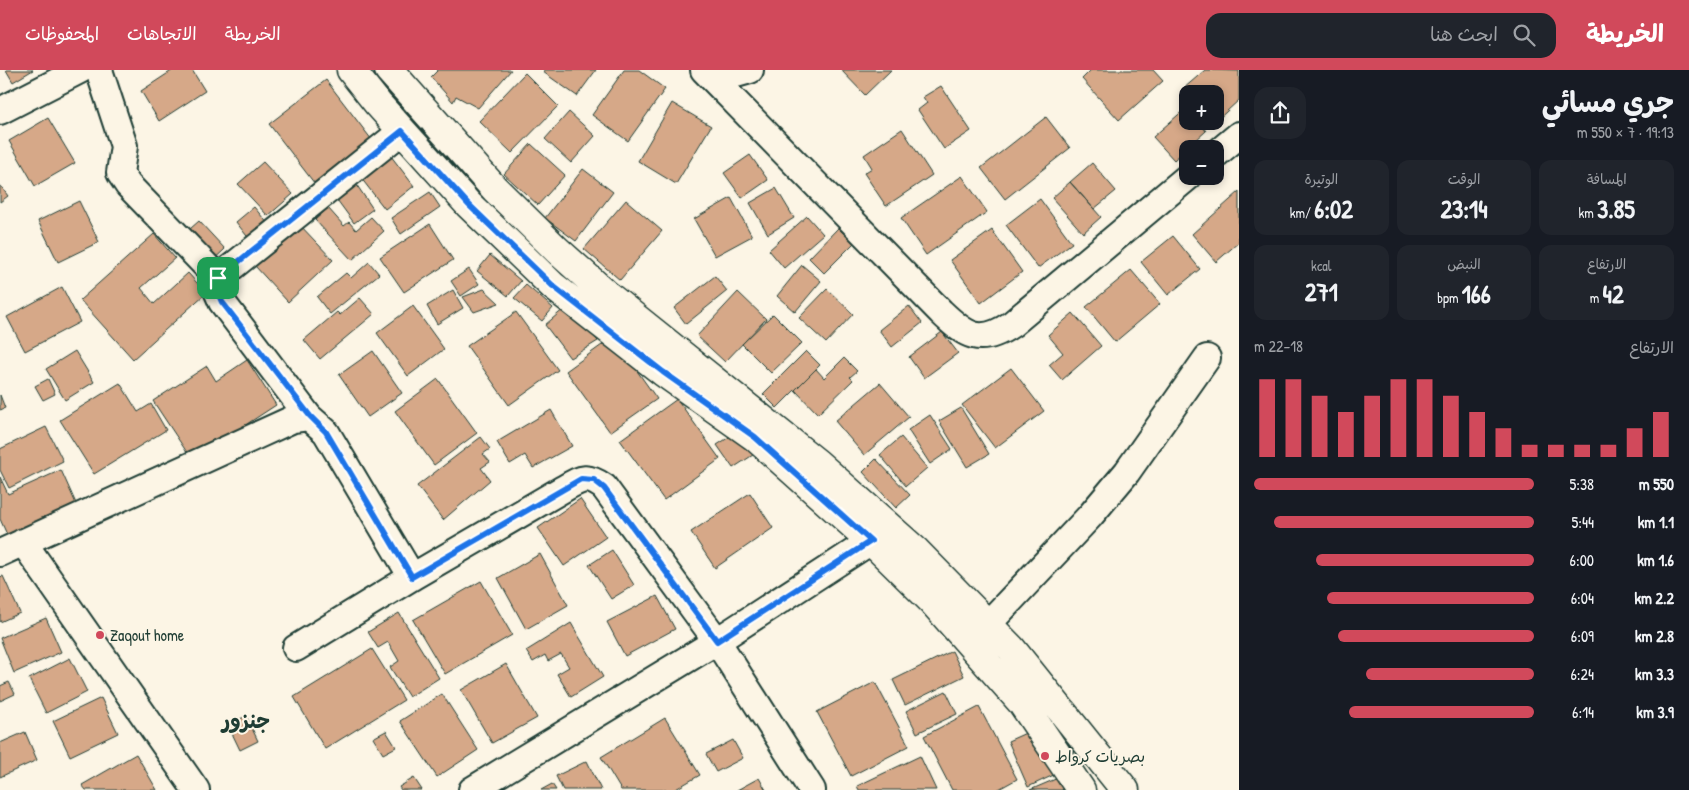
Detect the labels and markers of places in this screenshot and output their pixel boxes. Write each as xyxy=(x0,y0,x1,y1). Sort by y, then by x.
pin xyxy=(197,257,239,299)
place label: Zaqout home xyxy=(110,624,185,646)
marker: Zaqout home xyxy=(94,629,106,641)
place label: بصريات كرواط xyxy=(1055,745,1145,767)
marker: بصريات كرواط xyxy=(1039,750,1051,762)

